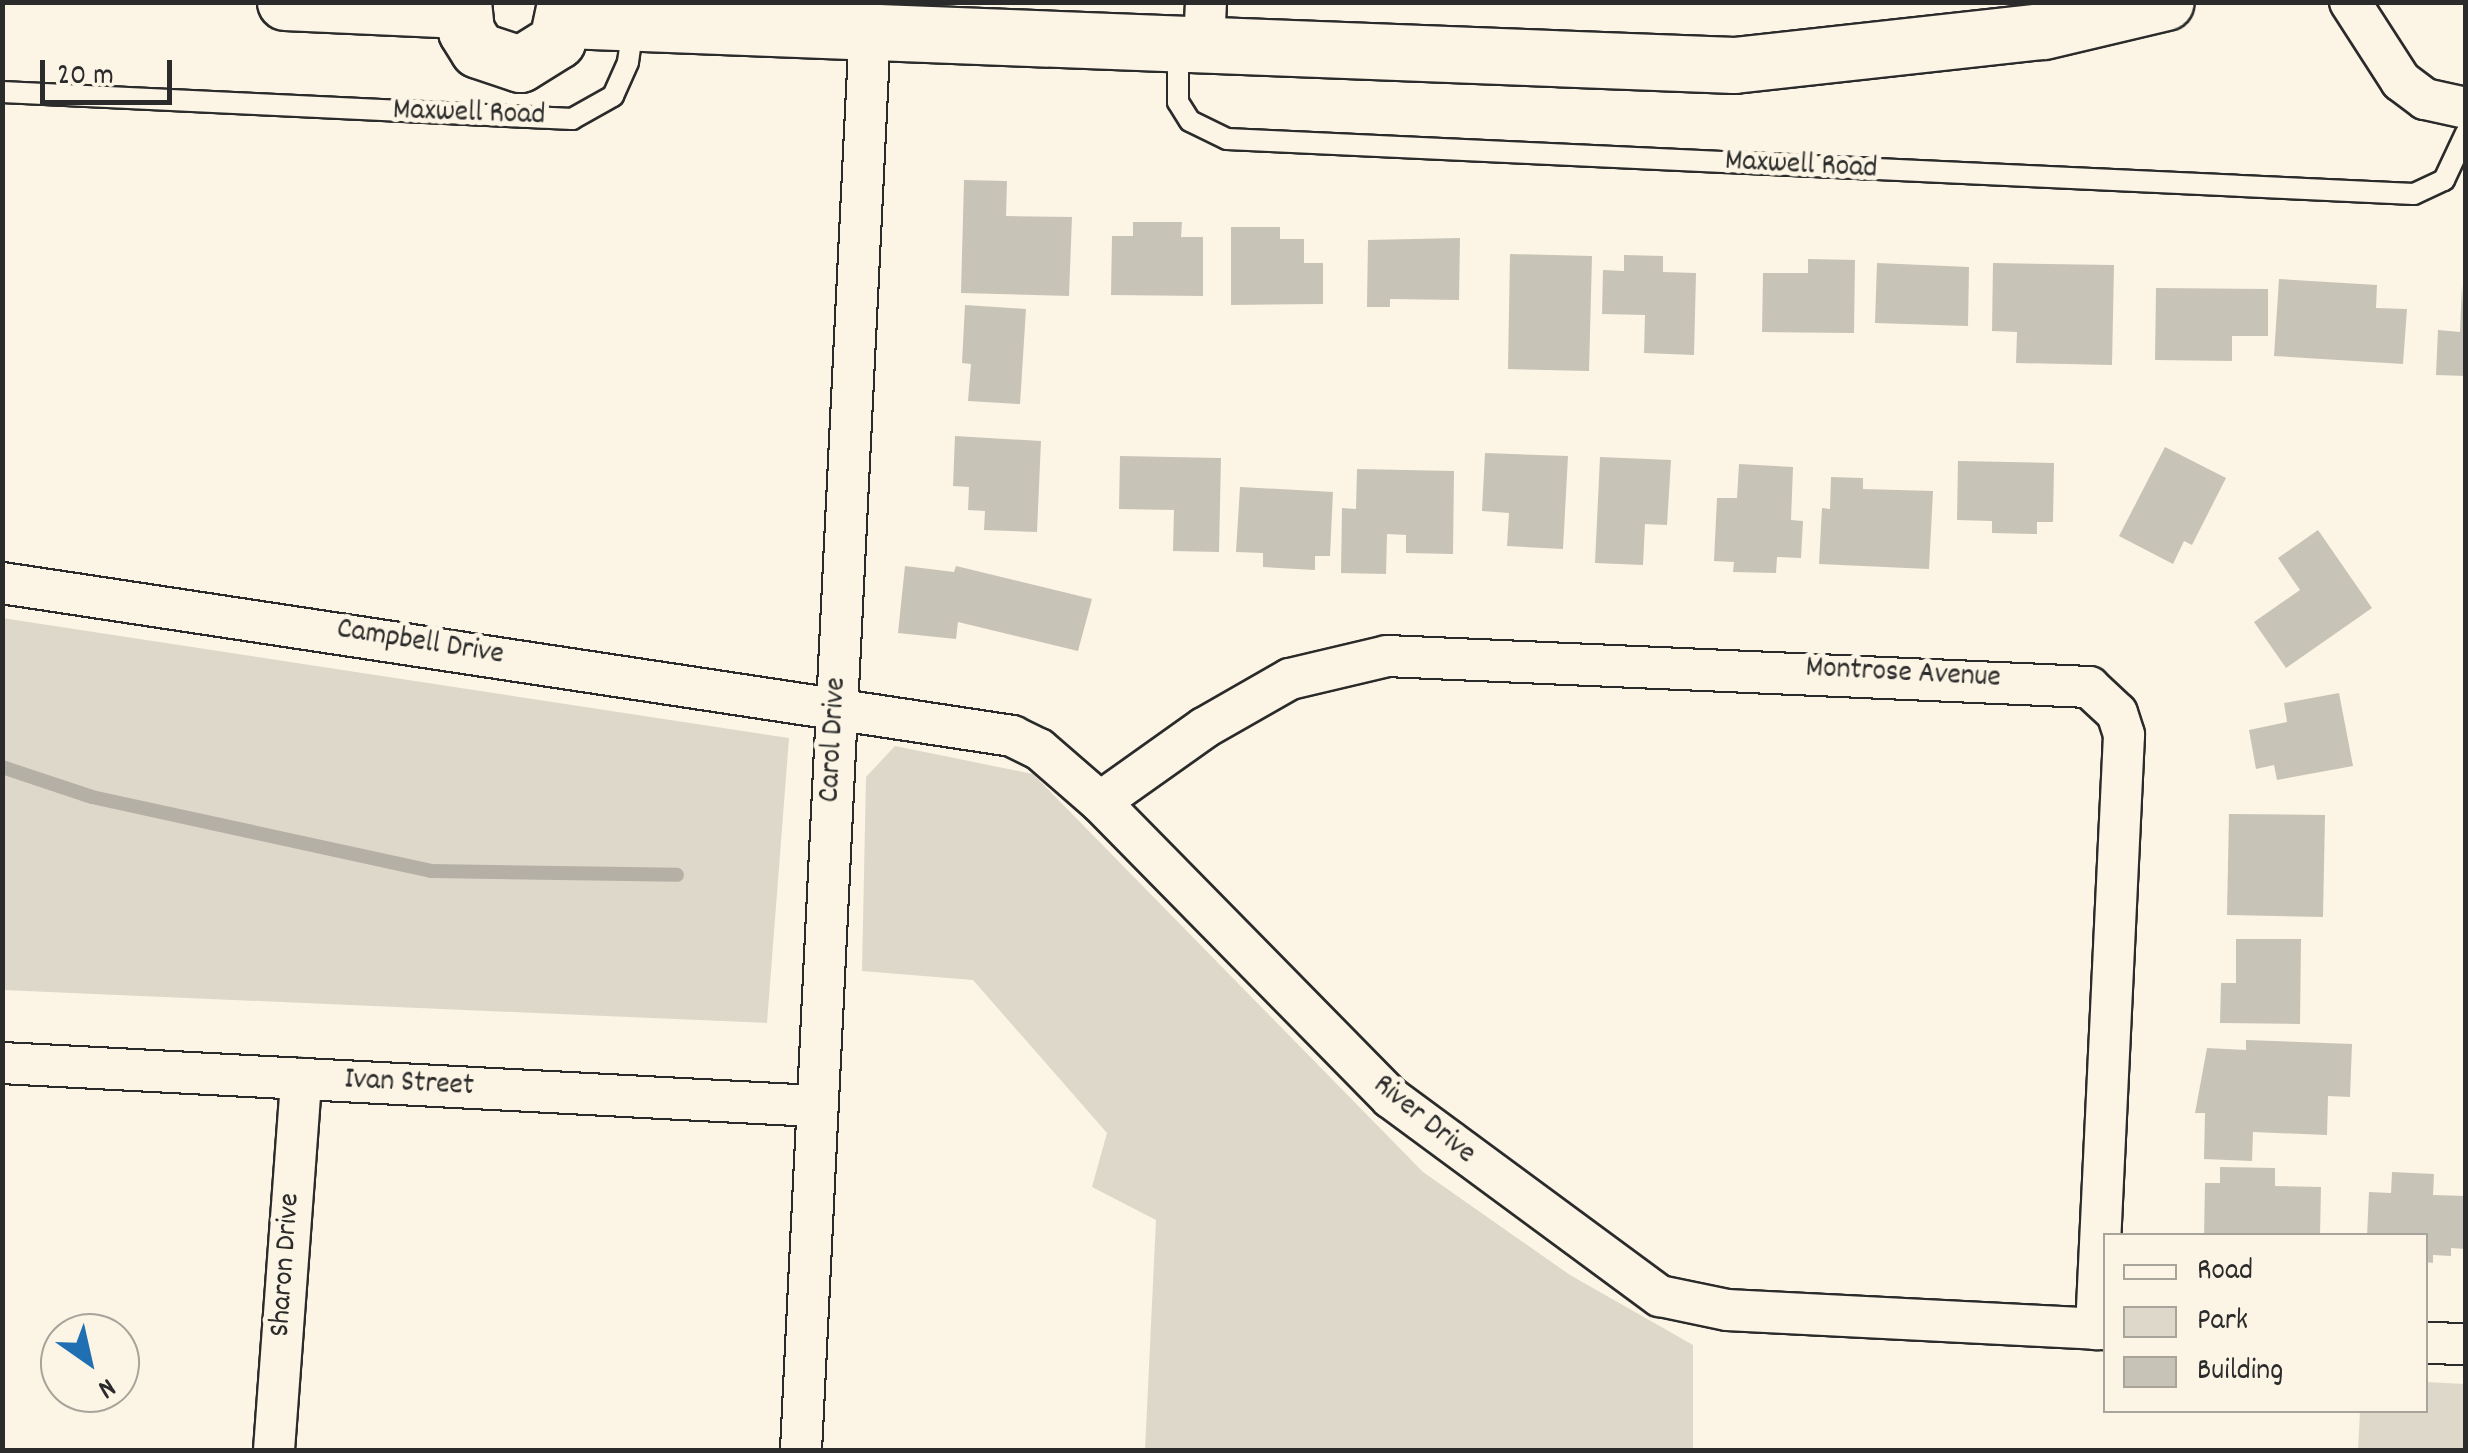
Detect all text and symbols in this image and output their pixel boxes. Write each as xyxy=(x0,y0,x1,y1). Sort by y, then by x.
scale bar xyxy=(45,40,178,102)
text: 20 m xyxy=(57,56,114,99)
street label: Maxwell Road xyxy=(392,94,546,136)
street label: Maxwell Road xyxy=(1724,145,1878,189)
street label: Campbell Drive xyxy=(334,613,506,675)
street label: Montrose Avenue xyxy=(1805,652,2001,698)
street label: Carol Drive xyxy=(814,677,856,803)
street label: Ivan Street xyxy=(343,1064,475,1106)
street label: River Drive xyxy=(1364,1069,1482,1173)
street label: Sharon Drive xyxy=(264,1192,310,1338)
legend xyxy=(2103,1233,2428,1413)
text: Road xyxy=(2197,1251,2253,1294)
text: Park xyxy=(2197,1301,2248,1344)
north arrow xyxy=(40,1313,140,1413)
text: Building xyxy=(2197,1351,2283,1394)
text: N xyxy=(89,1366,123,1407)

